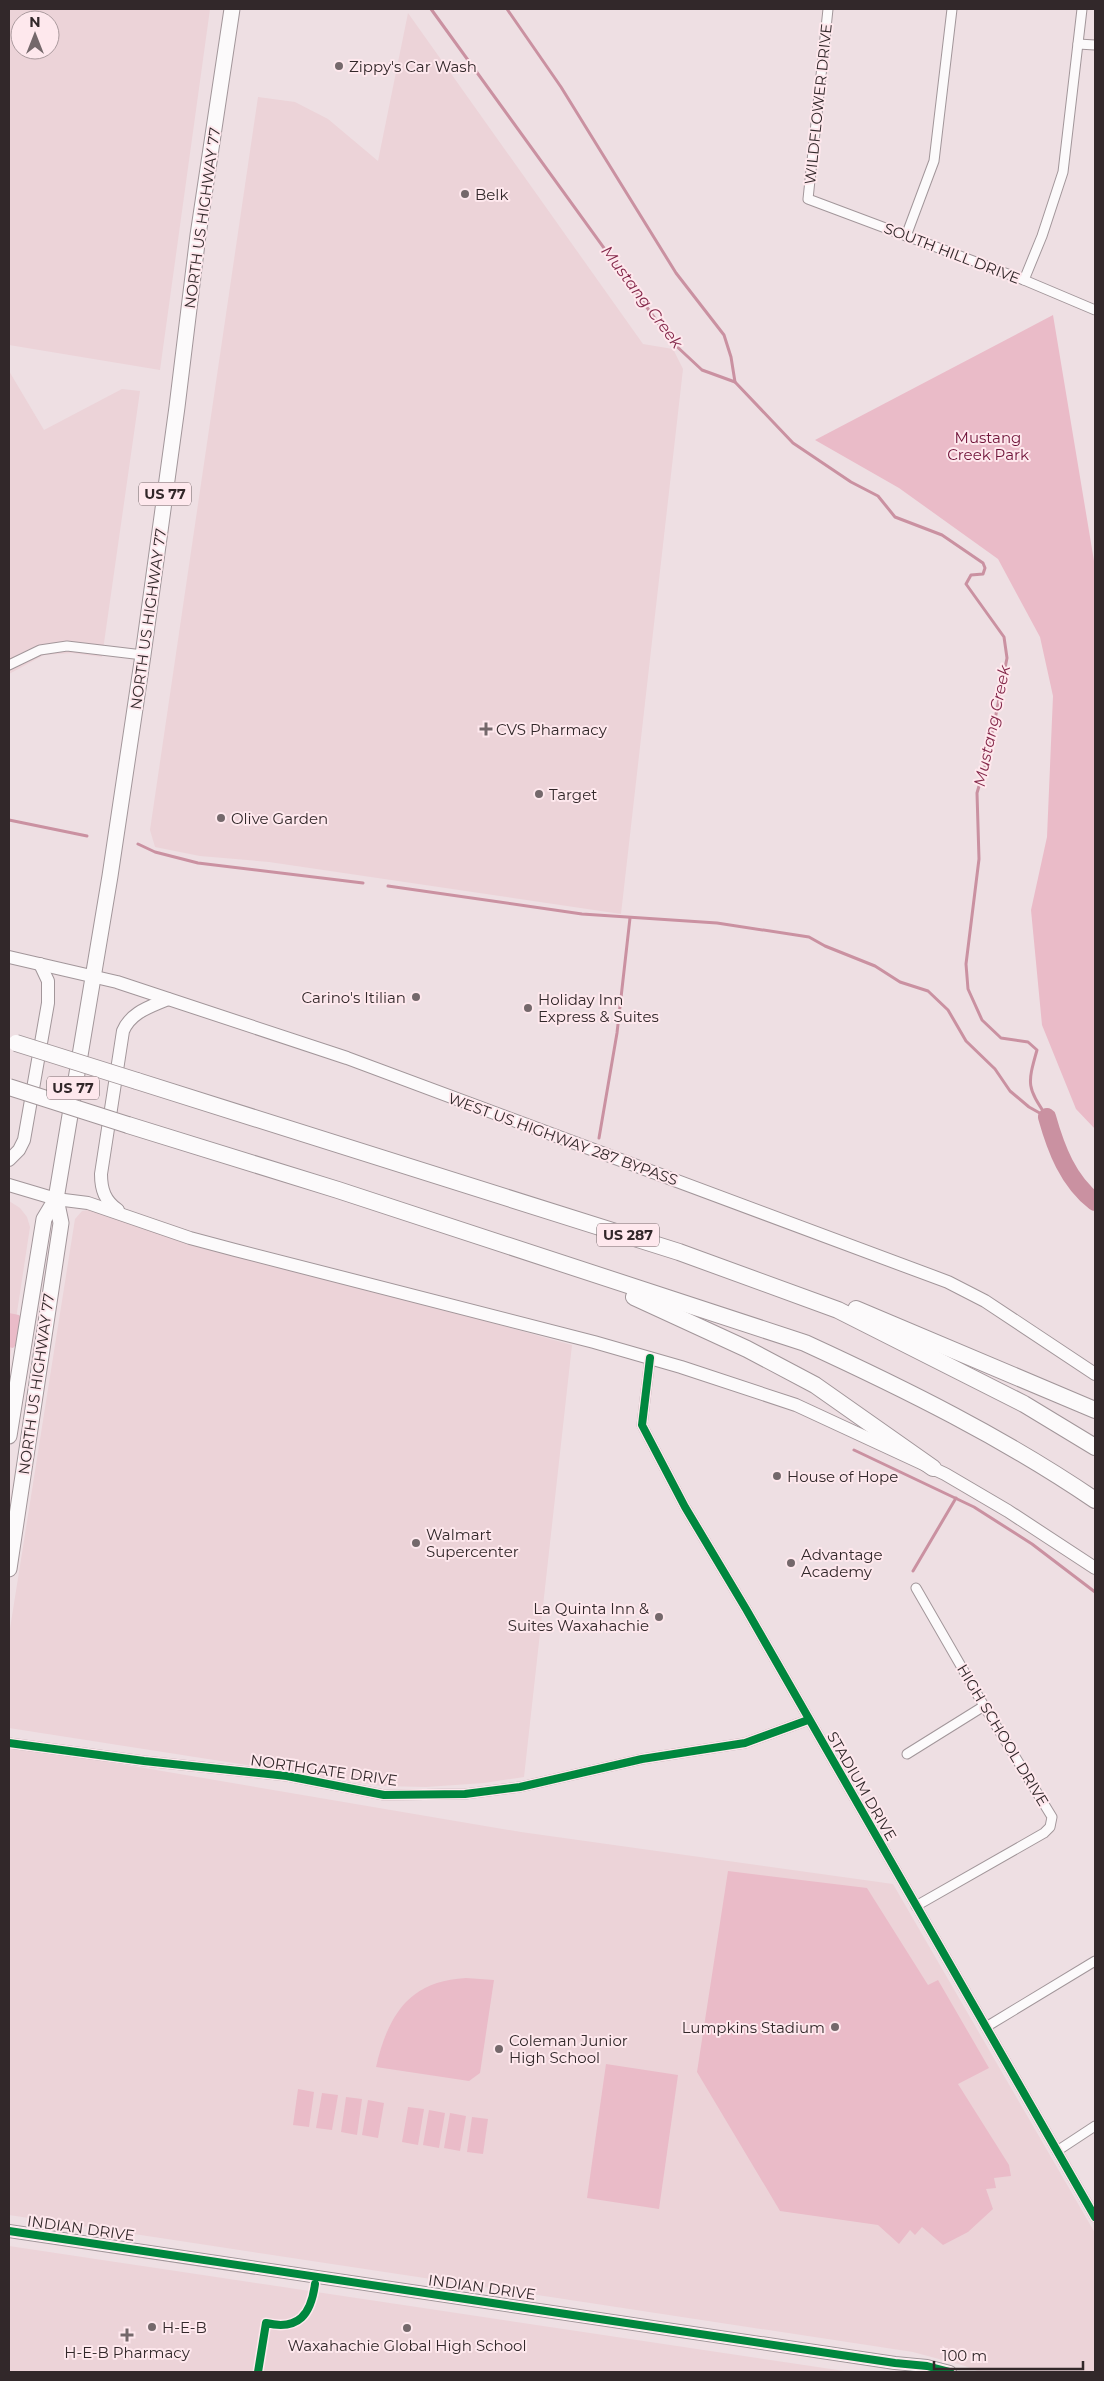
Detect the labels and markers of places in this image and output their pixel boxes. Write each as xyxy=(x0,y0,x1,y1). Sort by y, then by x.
place label: Zippy's Car Wash xyxy=(349,57,477,76)
marker: Zippy's Car Wash xyxy=(333,60,345,72)
place label: Belk xyxy=(475,185,508,204)
marker: Belk xyxy=(459,188,471,200)
place label: CVS Pharmacy xyxy=(496,720,608,739)
marker: CVS Pharmacy xyxy=(480,723,492,735)
place label: Target xyxy=(549,785,597,804)
marker: Target xyxy=(533,788,545,800)
place label: Olive Garden xyxy=(231,809,328,828)
marker: Olive Garden xyxy=(215,812,227,824)
place label: Carino's Itilian xyxy=(301,988,406,1007)
place label: Holiday Inn Express & Suites xyxy=(538,990,659,1026)
marker: Carino's Itilian xyxy=(410,991,422,1003)
marker: Holiday Inn Express & Suites xyxy=(522,1002,534,1014)
place label: House of Hope xyxy=(787,1467,898,1486)
marker: House of Hope xyxy=(771,1470,783,1482)
place label: Walmart Supercenter xyxy=(426,1525,519,1561)
marker: Walmart Supercenter xyxy=(410,1537,422,1549)
place label: Advantage Academy xyxy=(801,1545,883,1581)
marker: Advantage Academy xyxy=(785,1557,797,1569)
place label: La Quinta Inn & Suites Waxahachie xyxy=(508,1599,649,1635)
marker: La Quinta Inn & Suites Waxahachie xyxy=(653,1611,665,1623)
place label: Lumpkins Stadium xyxy=(682,2018,825,2037)
marker: Lumpkins Stadium xyxy=(829,2021,841,2033)
place label: Coleman Junior High School xyxy=(509,2031,628,2067)
marker: Coleman Junior High School xyxy=(493,2043,505,2055)
place label: H-E-B xyxy=(162,2318,207,2337)
marker: H-E-B xyxy=(146,2321,158,2333)
marker: Waxahachie Global High School xyxy=(401,2322,413,2334)
marker: H-E-B Pharmacy xyxy=(121,2329,133,2341)
place label: Waxahachie Global High School xyxy=(288,2336,526,2355)
place label: H-E-B Pharmacy xyxy=(64,2343,191,2362)

